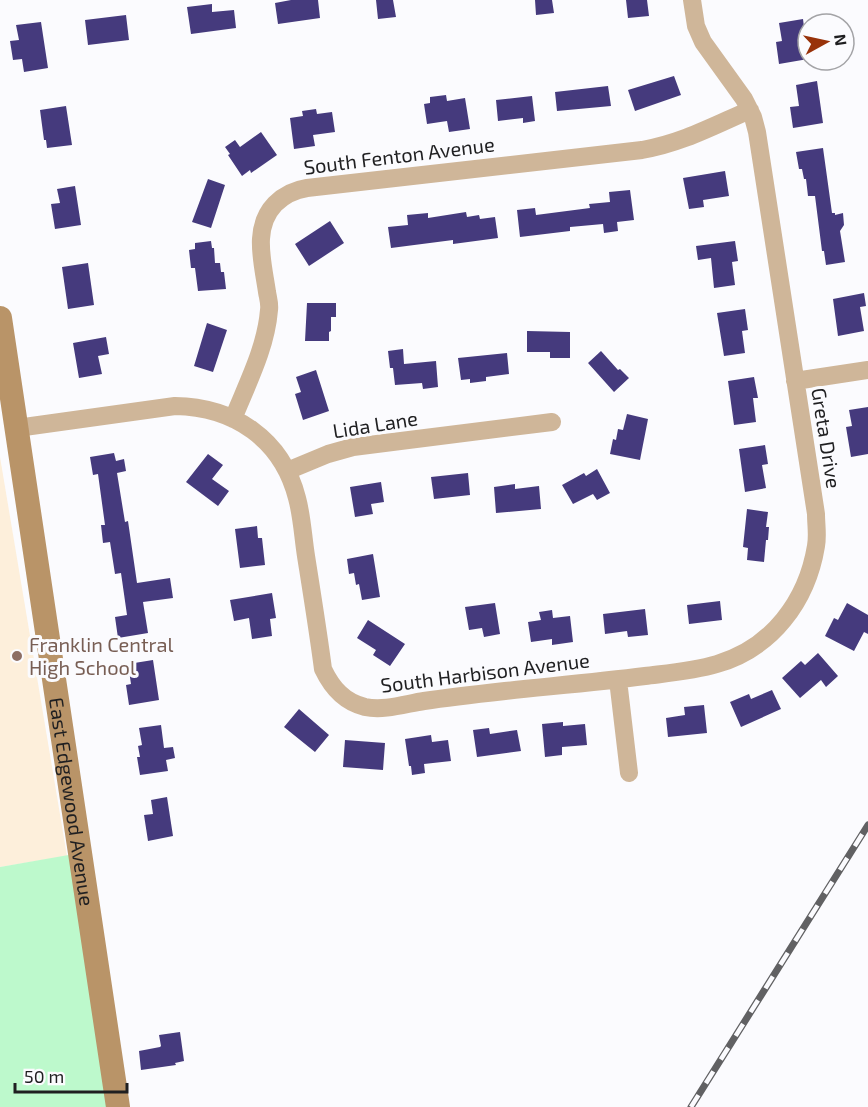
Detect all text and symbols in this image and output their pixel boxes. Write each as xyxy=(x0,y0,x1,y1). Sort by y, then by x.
north arrow xyxy=(796,12,856,72)
text: N xyxy=(831,33,852,47)
street label: South Fenton Avenue xyxy=(302,131,496,179)
street label: Greta Drive xyxy=(807,386,847,490)
street label: Lida Lane xyxy=(331,405,419,443)
place label: Franklin Central High School xyxy=(29,632,174,679)
street label: South Harbison Avenue xyxy=(379,647,591,697)
marker: Franklin Central High School xyxy=(10,649,24,663)
street label: East Edgewood Avenue xyxy=(45,696,100,908)
scale bar xyxy=(15,1056,128,1094)
text: 50 m xyxy=(24,1065,64,1087)

